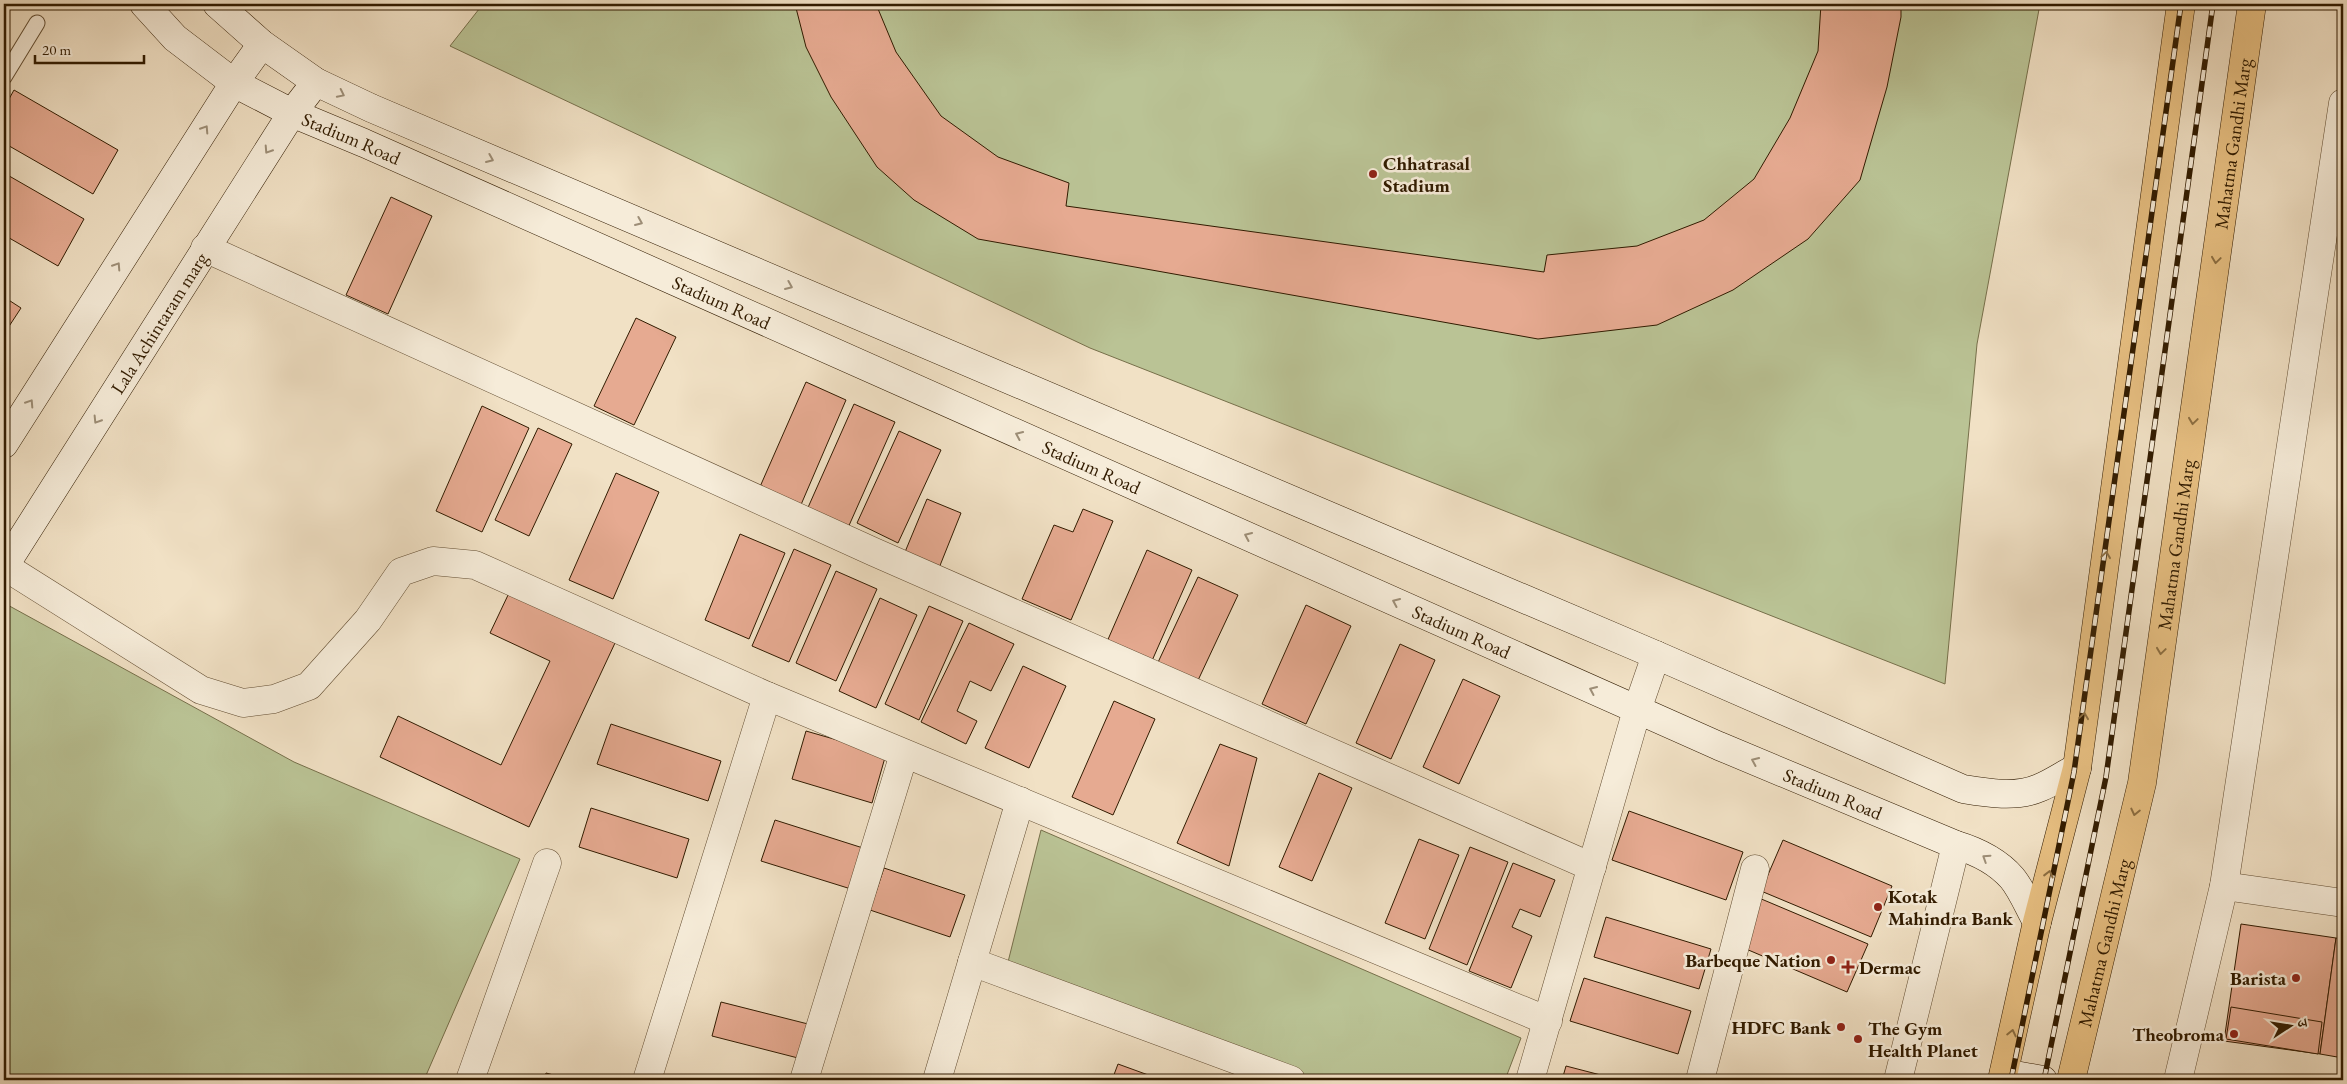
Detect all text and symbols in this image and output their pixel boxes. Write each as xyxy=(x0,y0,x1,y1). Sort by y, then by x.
scale bar xyxy=(35,32,144,64)
text: 20 m xyxy=(42,40,71,59)
street label: Mahatma Gandhi Marg xyxy=(2208,56,2257,231)
one-way arrow xyxy=(336,87,345,98)
street label: Stadium Road xyxy=(298,107,405,171)
one-way arrow xyxy=(198,125,208,134)
one-way arrow xyxy=(265,145,274,154)
place label: Chhatrasal Stadium xyxy=(1383,151,1471,198)
one-way arrow xyxy=(485,152,494,163)
marker: Chhatrasal Stadium xyxy=(1367,168,1379,180)
one-way arrow xyxy=(634,216,643,227)
street label: Lala Achintaram marg xyxy=(105,247,214,399)
one-way arrow xyxy=(2211,256,2221,264)
one-way arrow xyxy=(111,262,121,271)
street label: Stadium Road xyxy=(668,270,775,336)
one-way arrow xyxy=(784,279,793,290)
one-way arrow xyxy=(24,399,33,409)
one-way arrow xyxy=(93,415,103,424)
one-way arrow xyxy=(2188,417,2199,425)
one-way arrow xyxy=(1015,430,1024,441)
street label: Stadium Road xyxy=(1038,434,1145,500)
street label: Mahatma Gandhi Marg xyxy=(2152,457,2201,632)
one-way arrow xyxy=(1244,532,1253,543)
one-way arrow xyxy=(2100,551,2110,559)
one-way arrow xyxy=(1392,598,1401,609)
street label: Stadium Road xyxy=(1408,599,1515,665)
one-way arrow xyxy=(2156,647,2166,655)
one-way arrow xyxy=(1589,685,1598,696)
one-way arrow xyxy=(2078,712,2088,720)
one-way arrow xyxy=(1751,757,1760,768)
street label: Stadium Road xyxy=(1779,762,1886,826)
one-way arrow xyxy=(2130,807,2141,816)
one-way arrow xyxy=(1982,855,1991,864)
street label: Mahatma Gandhi Marg xyxy=(2072,856,2137,1030)
one-way arrow xyxy=(2043,870,2054,879)
place label: Kotak Mahindra Bank xyxy=(1888,884,2014,931)
marker: Kotak Mahindra Bank xyxy=(1872,901,1884,913)
place label: Barbeque Nation xyxy=(1685,948,1821,973)
marker: Barbeque Nation xyxy=(1825,954,1837,966)
place label: Dermac xyxy=(1859,955,1921,980)
marker: Dermac xyxy=(1841,960,1855,974)
place label: Barista xyxy=(2230,966,2287,991)
marker: Barista xyxy=(2290,972,2302,984)
north arrow xyxy=(2264,1002,2314,1052)
place label: HDFC Bank xyxy=(1732,1015,1832,1040)
place label: The Gym Health Planet xyxy=(1868,1016,1978,1063)
text: उ xyxy=(2293,1017,2312,1030)
marker: HDFC Bank xyxy=(1835,1021,1847,1033)
place label: Theobroma xyxy=(2132,1022,2225,1047)
one-way arrow xyxy=(2007,1028,2017,1037)
marker: Theobroma xyxy=(2228,1028,2240,1040)
marker: The Gym Health Planet xyxy=(1852,1033,1864,1045)

